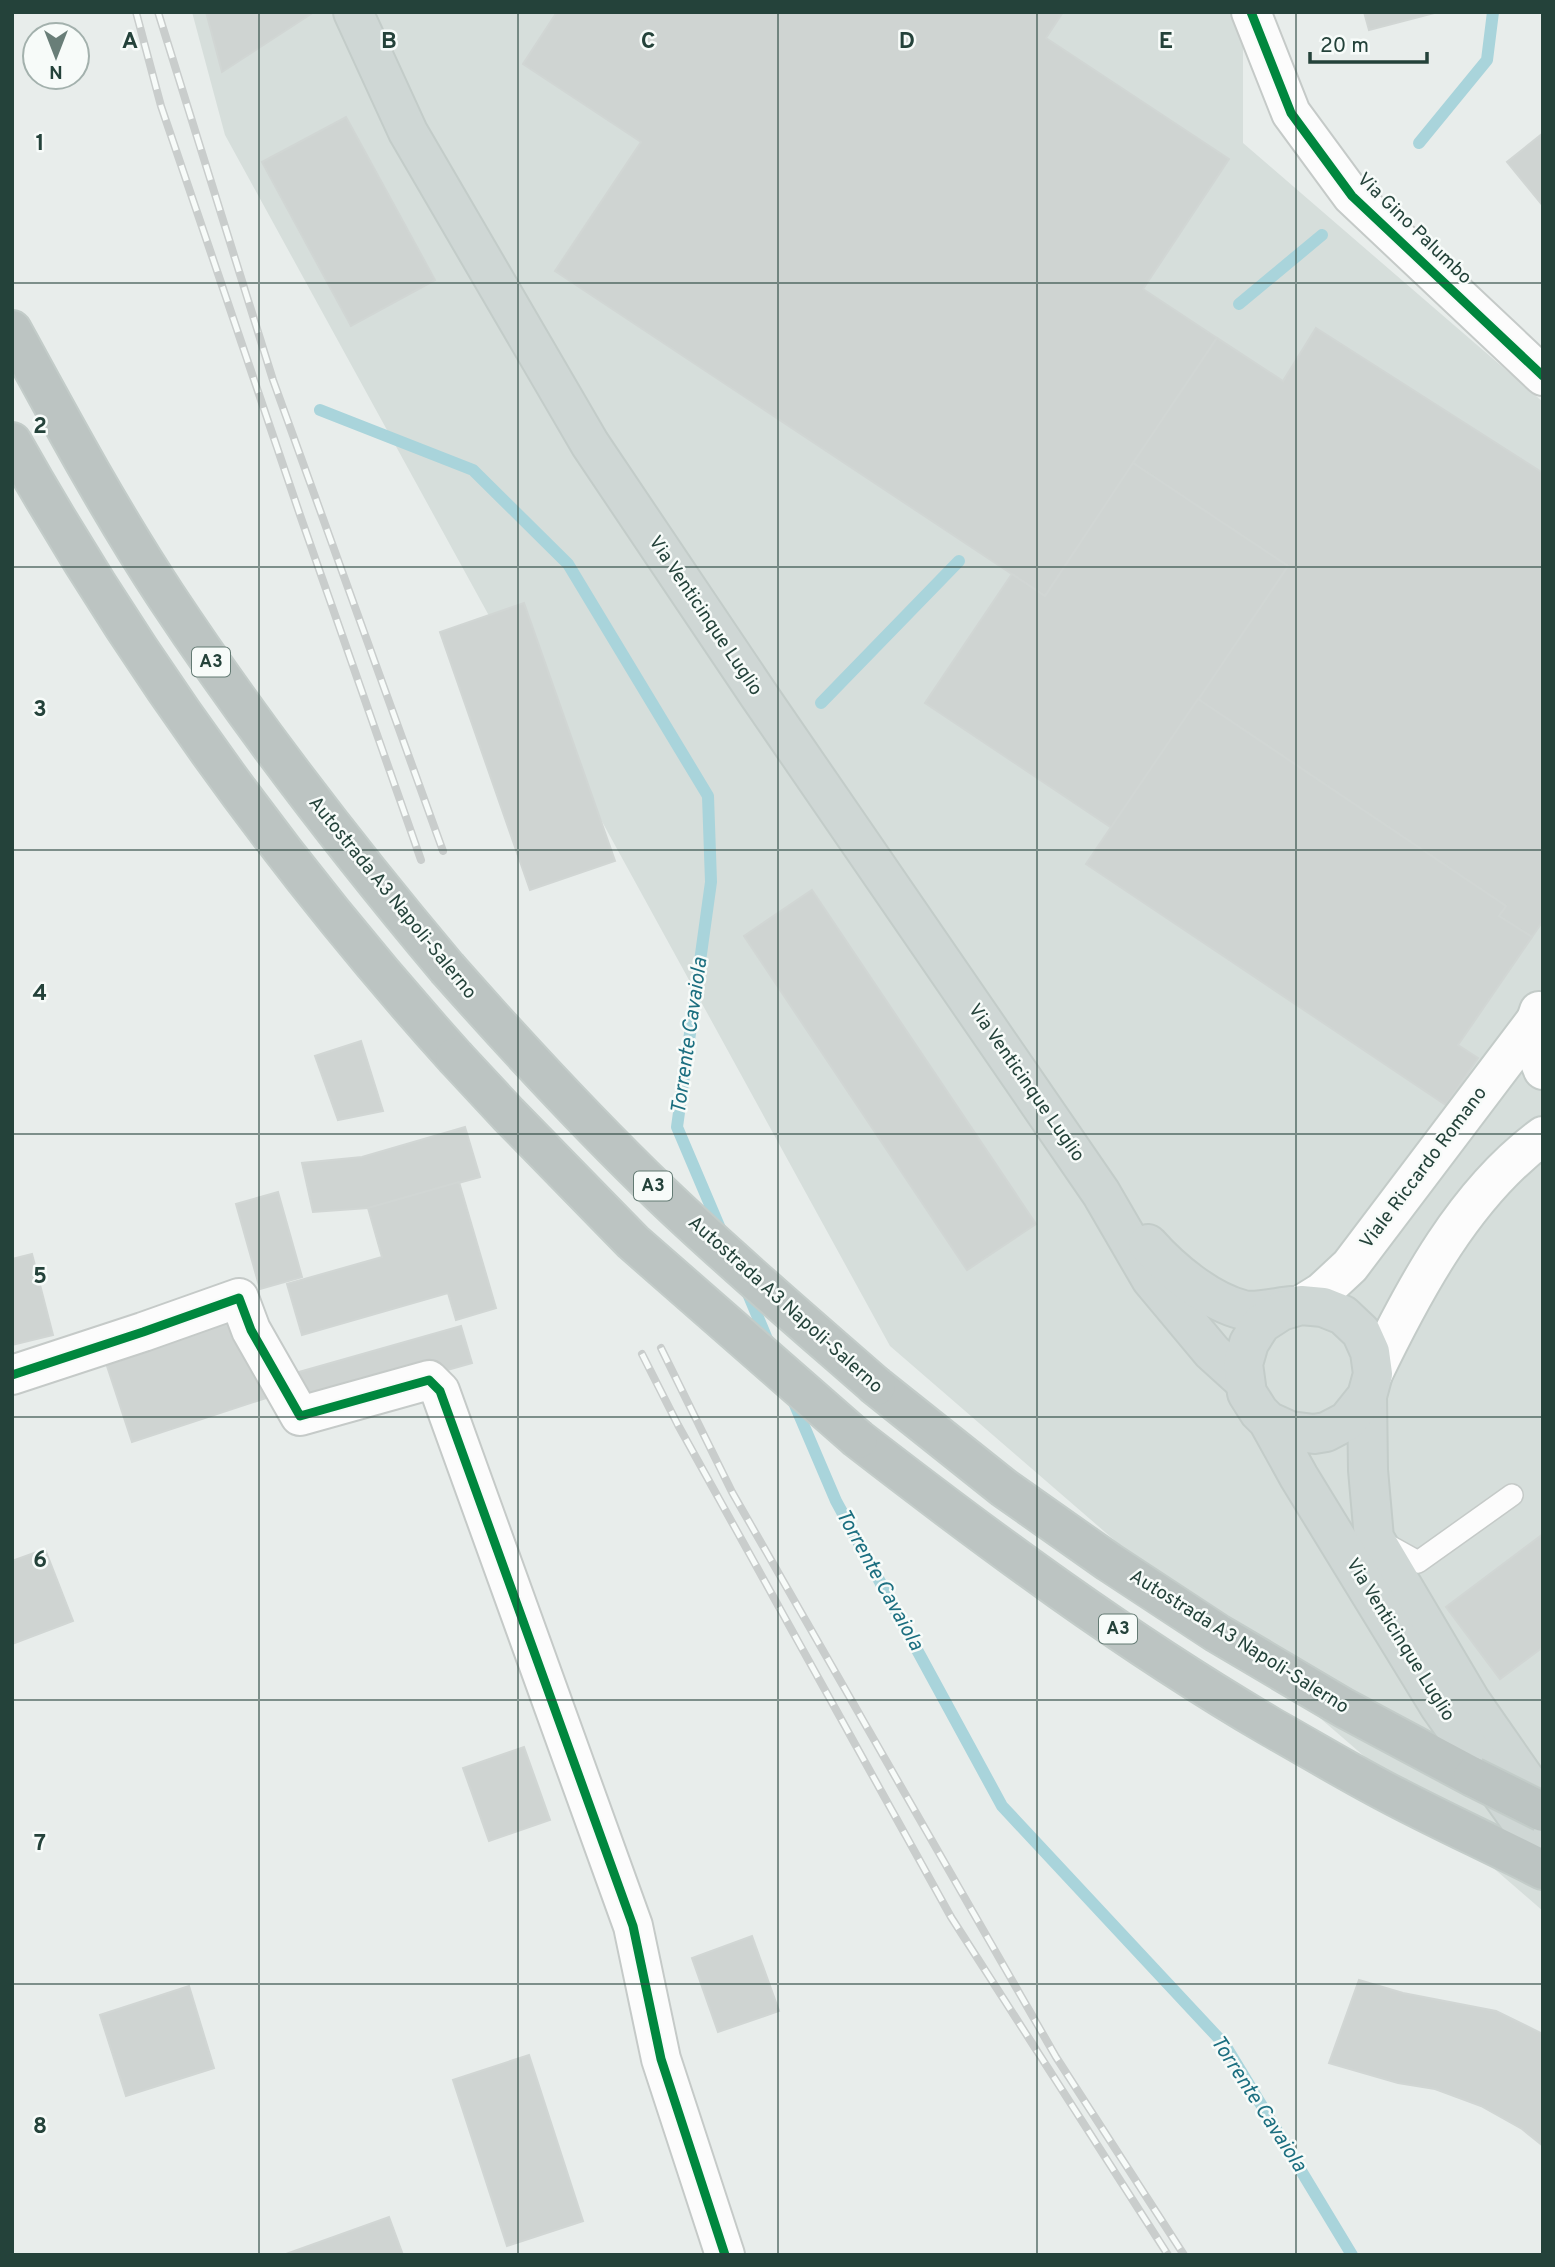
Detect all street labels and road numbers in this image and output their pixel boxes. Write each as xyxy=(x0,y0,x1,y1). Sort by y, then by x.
street label: Via Gino Palumbo xyxy=(1351,168,1477,290)
street label: Via Venticinque Luglio xyxy=(643,532,767,700)
road number: A3 xyxy=(192,648,230,676)
street label: Autostrada A3 Napoli-Salerno xyxy=(303,792,481,1004)
street label: Via Venticinque Luglio xyxy=(962,999,1090,1167)
street label: Viale Riccardo Romano xyxy=(1355,1082,1493,1254)
road number: A3 xyxy=(634,1171,672,1200)
street label: Autostrada A3 Napoli-Salerno xyxy=(683,1211,887,1399)
street label: Via Venticinque Luglio xyxy=(1340,1554,1460,1726)
street label: Autostrada A3 Napoli-Salerno xyxy=(1125,1565,1353,1719)
road number: A3 xyxy=(1099,1614,1137,1644)

